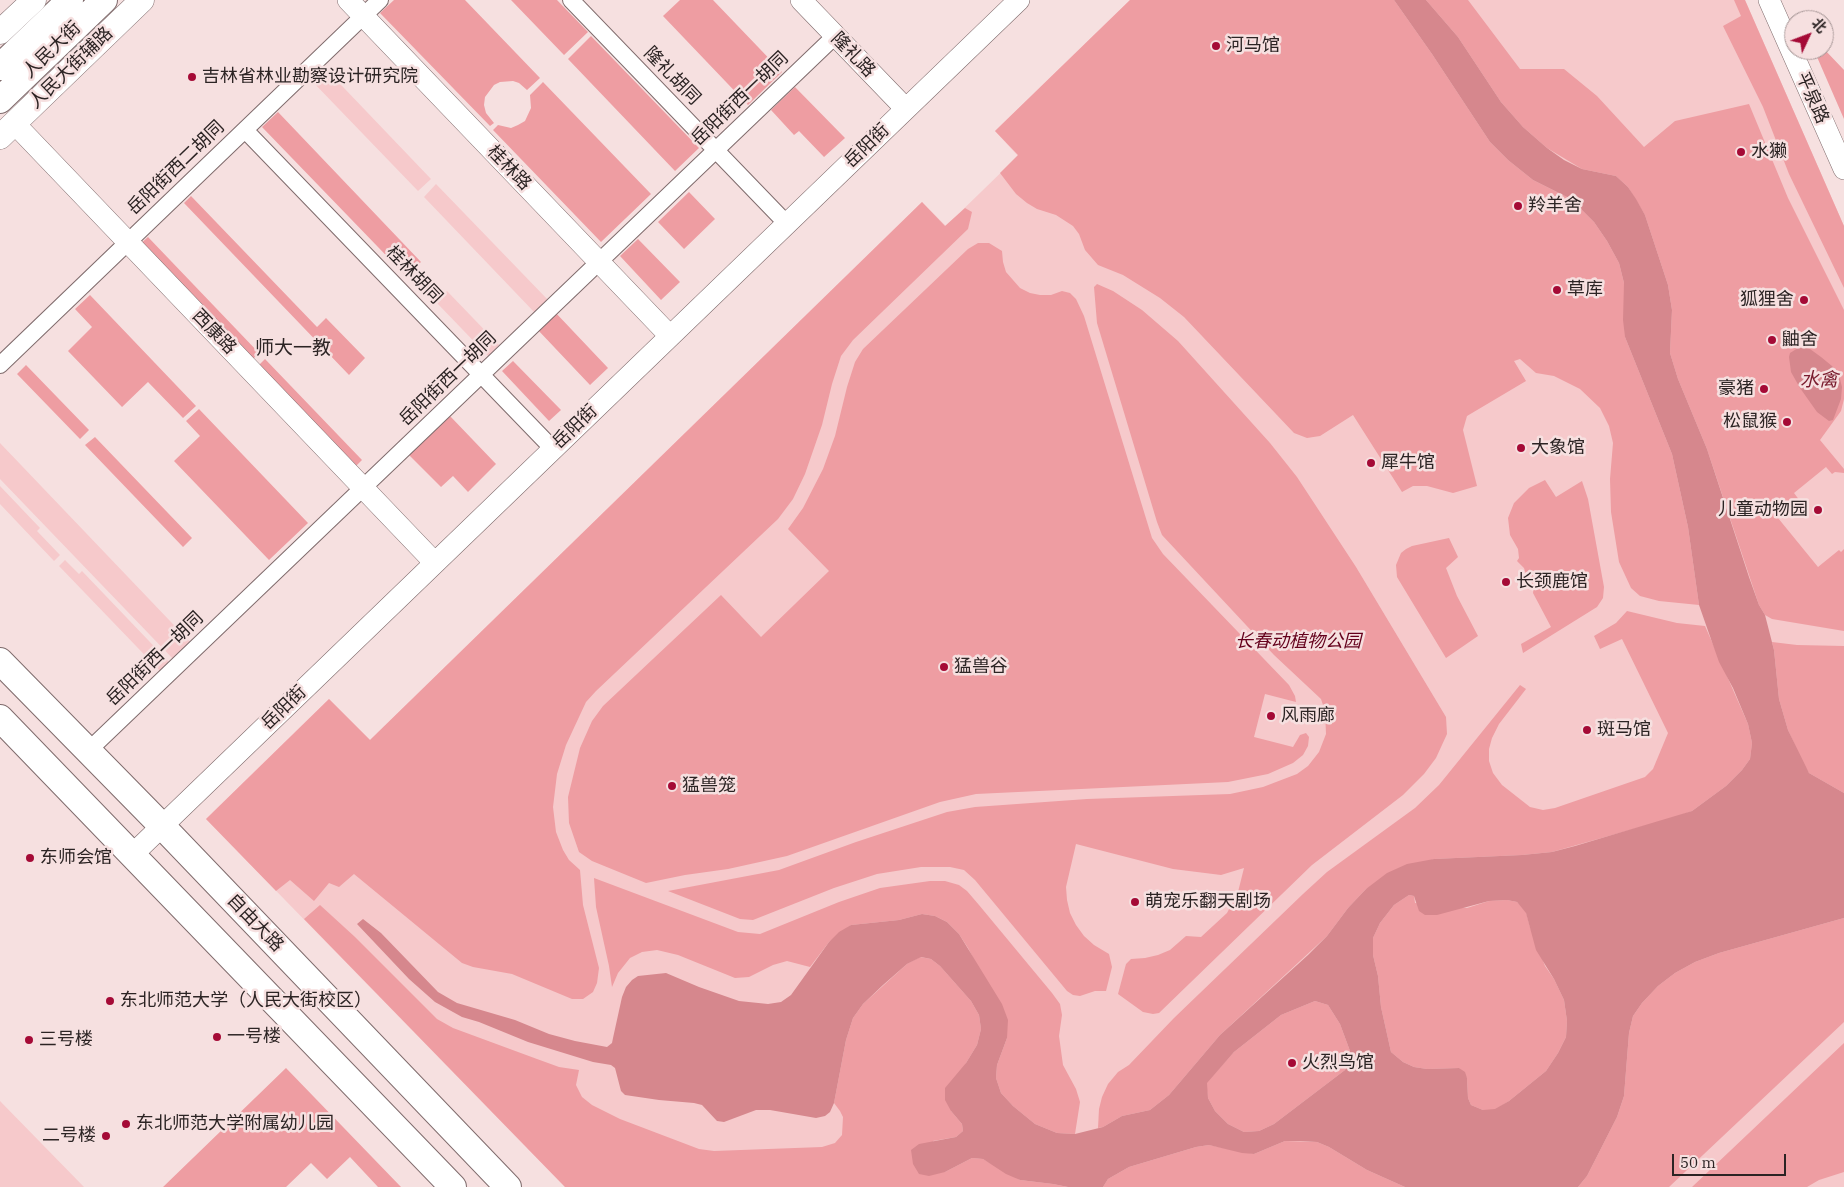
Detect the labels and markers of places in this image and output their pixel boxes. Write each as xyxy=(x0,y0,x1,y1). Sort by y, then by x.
place label: 河马馆 xyxy=(1226,35,1280,57)
marker: 河马馆 xyxy=(1210,40,1222,52)
place label: 吉林省林业勘察设计研究院 xyxy=(202,66,418,88)
marker: 吉林省林业勘察设计研究院 xyxy=(186,71,198,83)
place label: 水獭 xyxy=(1751,141,1787,163)
marker: 水獭 xyxy=(1735,146,1747,158)
place label: 羚羊舍 xyxy=(1528,195,1582,217)
marker: 羚羊舍 xyxy=(1512,200,1524,212)
place label: 草库 xyxy=(1567,279,1603,301)
marker: 草库 xyxy=(1551,284,1563,296)
place label: 狐狸舍 xyxy=(1740,289,1794,311)
marker: 狐狸舍 xyxy=(1798,294,1810,306)
place label: 鼬舍 xyxy=(1782,329,1818,351)
marker: 鼬舍 xyxy=(1766,334,1778,346)
place label: 豪猪 xyxy=(1718,378,1754,400)
marker: 豪猪 xyxy=(1758,383,1770,395)
place label: 松鼠猴 xyxy=(1723,411,1777,433)
marker: 松鼠猴 xyxy=(1781,416,1793,428)
place label: 大象馆 xyxy=(1531,437,1585,459)
marker: 大象馆 xyxy=(1515,442,1527,454)
place label: 犀牛馆 xyxy=(1381,452,1435,474)
marker: 犀牛馆 xyxy=(1365,457,1377,469)
place label: 儿童动物园 xyxy=(1718,499,1808,521)
marker: 儿童动物园 xyxy=(1812,504,1824,516)
place label: 长颈鹿馆 xyxy=(1516,571,1588,593)
marker: 长颈鹿馆 xyxy=(1500,576,1512,588)
place label: 猛兽谷 xyxy=(954,656,1008,678)
marker: 猛兽谷 xyxy=(938,661,950,673)
place label: 风雨廊 xyxy=(1281,705,1335,727)
marker: 风雨廊 xyxy=(1265,710,1277,722)
place label: 斑马馆 xyxy=(1597,719,1651,741)
marker: 斑马馆 xyxy=(1581,724,1593,736)
place label: 猛兽笼 xyxy=(682,775,736,797)
marker: 猛兽笼 xyxy=(666,780,678,792)
place label: 东师会馆 xyxy=(40,847,112,869)
marker: 东师会馆 xyxy=(24,852,36,864)
place label: 萌宠乐翻天剧场 xyxy=(1145,891,1271,913)
marker: 萌宠乐翻天剧场 xyxy=(1129,896,1141,908)
place label: 东北师范大学（人民大街校区） xyxy=(120,990,372,1012)
marker: 东北师范大学（人民大街校区） xyxy=(104,995,116,1007)
place label: 一号楼 xyxy=(227,1026,281,1048)
place label: 三号楼 xyxy=(39,1029,93,1051)
marker: 一号楼 xyxy=(211,1031,223,1043)
marker: 三号楼 xyxy=(23,1034,35,1046)
place label: 火烈鸟馆 xyxy=(1302,1052,1374,1074)
marker: 火烈鸟馆 xyxy=(1286,1057,1298,1069)
place label: 东北师范大学附属幼儿园 xyxy=(136,1113,334,1135)
marker: 东北师范大学附属幼儿园 xyxy=(120,1118,132,1130)
place label: 二号楼 xyxy=(42,1125,96,1147)
marker: 二号楼 xyxy=(100,1130,112,1142)

